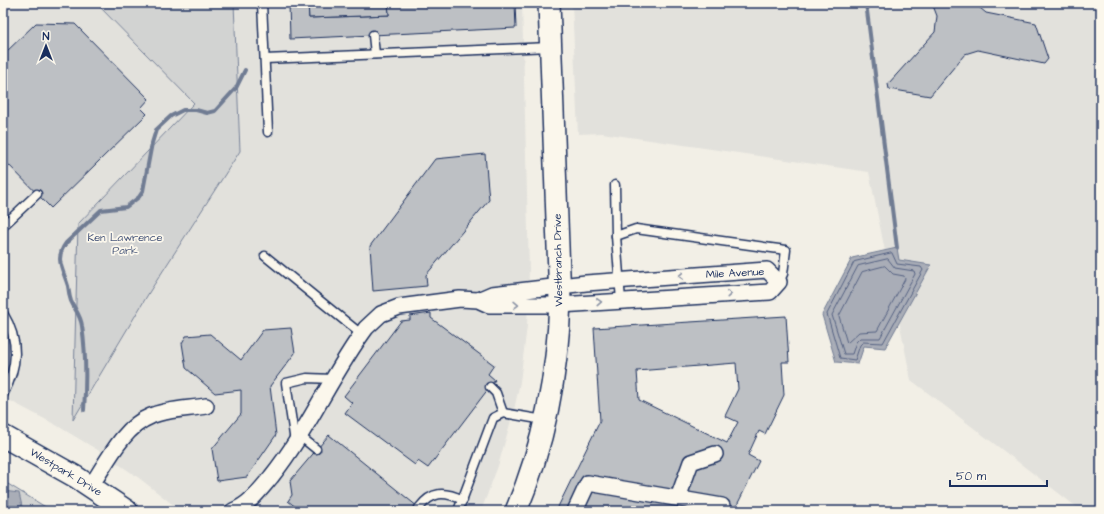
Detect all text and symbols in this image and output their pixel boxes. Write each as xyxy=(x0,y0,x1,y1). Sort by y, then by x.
north arrow xyxy=(26,26,66,66)
text: N xyxy=(43,29,50,44)
street label: Westbranch Drive xyxy=(550,213,566,307)
park label: Ken Lawrence Park xyxy=(87,230,163,258)
street label: Mile Avenue xyxy=(705,264,765,282)
one-way arrow xyxy=(678,272,684,281)
one-way arrow xyxy=(726,290,732,299)
one-way arrow xyxy=(596,298,602,307)
one-way arrow xyxy=(513,301,519,309)
street label: Westpark Drive xyxy=(27,445,105,499)
scale bar xyxy=(950,462,1047,488)
text: 50 m xyxy=(956,468,987,485)

